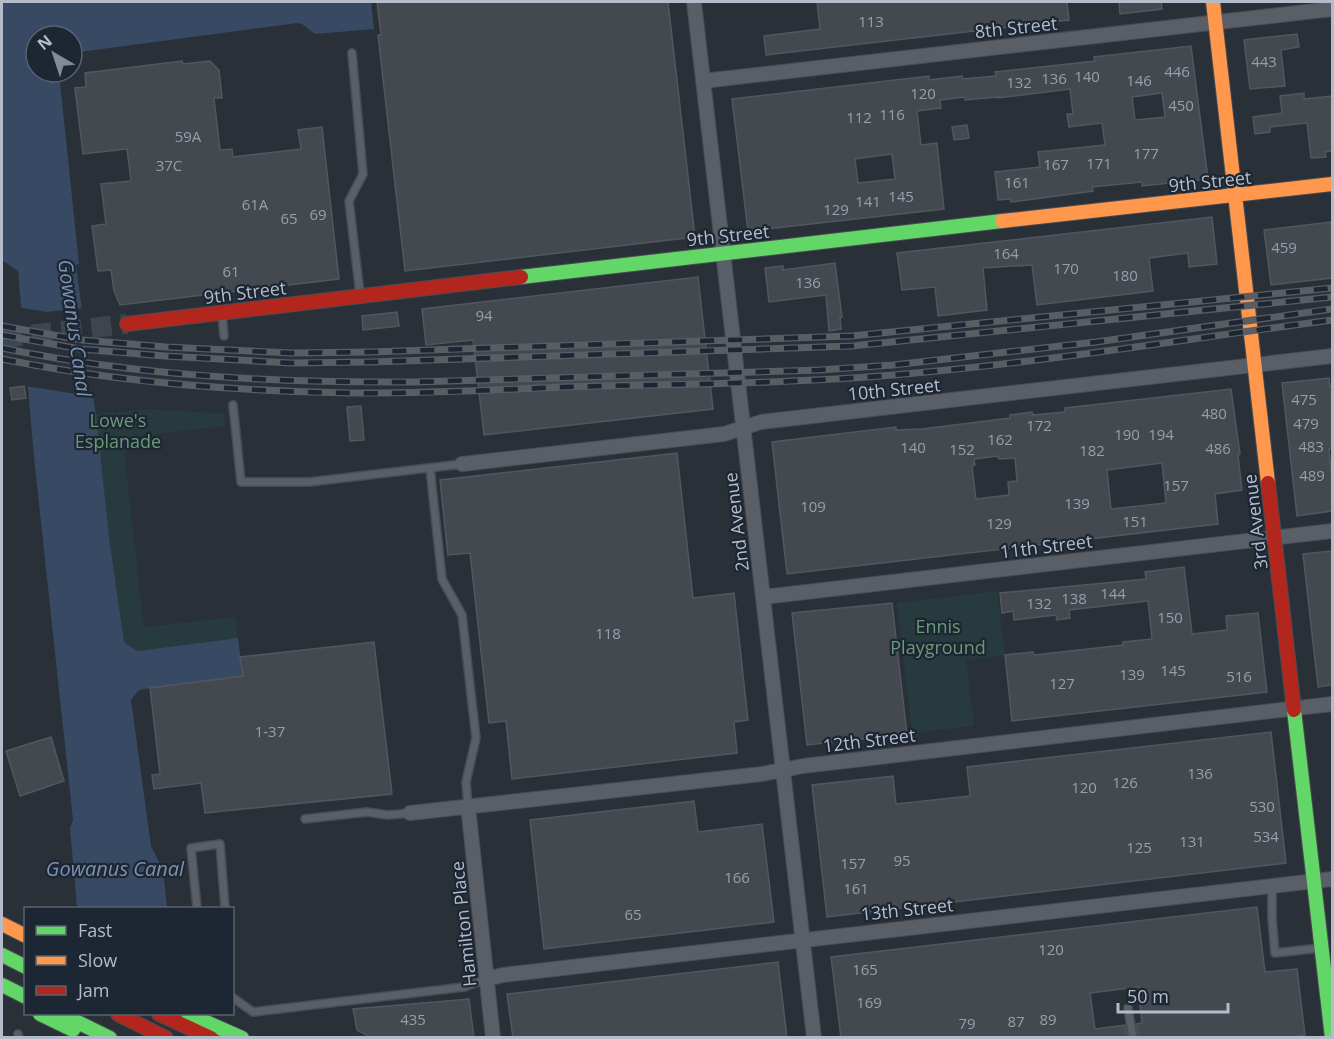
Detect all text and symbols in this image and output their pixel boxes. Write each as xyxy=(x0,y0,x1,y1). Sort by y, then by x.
house number: 113 xyxy=(858,11,884,31)
street label: 8th Street xyxy=(974,11,1058,43)
north arrow xyxy=(24,24,84,84)
text: N xyxy=(33,30,57,55)
house number: 443 xyxy=(1251,51,1277,71)
house number: 446 xyxy=(1164,61,1190,81)
house number: 140 xyxy=(1074,66,1100,86)
house number: 136 xyxy=(1041,68,1067,88)
house number: 146 xyxy=(1126,70,1152,90)
house number: 132 xyxy=(1006,72,1032,92)
house number: 120 xyxy=(910,83,936,103)
house number: 450 xyxy=(1168,95,1194,115)
house number: 116 xyxy=(879,104,905,124)
house number: 112 xyxy=(846,107,872,127)
house number: 59A xyxy=(175,126,202,146)
house number: 177 xyxy=(1133,143,1159,163)
house number: 171 xyxy=(1086,153,1112,173)
house number: 167 xyxy=(1043,154,1069,174)
house number: 37C xyxy=(156,155,182,175)
street label: 9th Street xyxy=(1168,165,1252,197)
house number: 161 xyxy=(1004,172,1030,192)
house number: 145 xyxy=(888,186,914,206)
house number: 141 xyxy=(855,191,881,211)
house number: 61A xyxy=(242,194,269,214)
house number: 129 xyxy=(823,199,849,219)
house number: 69 xyxy=(309,204,327,224)
house number: 65 xyxy=(280,208,298,228)
street label: 9th Street xyxy=(686,219,770,251)
house number: 459 xyxy=(1271,237,1297,257)
house number: 164 xyxy=(993,243,1019,263)
water label: Gowanus Canal xyxy=(52,258,98,399)
house number: 170 xyxy=(1053,258,1079,278)
house number: 61 xyxy=(222,261,240,281)
house number: 180 xyxy=(1112,265,1138,285)
house number: 136 xyxy=(795,272,821,292)
street label: 9th Street xyxy=(202,275,288,309)
house number: 94 xyxy=(475,305,493,325)
street label: 10th Street xyxy=(847,372,941,406)
house number: 475 xyxy=(1291,389,1317,409)
house number: 480 xyxy=(1201,403,1227,423)
park label: Lowe's Esplanade xyxy=(75,408,161,453)
house number: 479 xyxy=(1293,413,1319,433)
house number: 172 xyxy=(1026,415,1052,435)
house number: 190 xyxy=(1114,424,1140,444)
house number: 194 xyxy=(1148,424,1174,444)
house number: 162 xyxy=(987,429,1013,449)
house number: 483 xyxy=(1298,436,1324,456)
house number: 140 xyxy=(900,437,926,457)
house number: 486 xyxy=(1205,438,1231,458)
house number: 152 xyxy=(949,439,975,459)
house number: 182 xyxy=(1079,440,1105,460)
house number: 489 xyxy=(1299,465,1325,485)
street label: 2nd Avenue xyxy=(718,471,754,573)
street label: 3rd Avenue xyxy=(1237,473,1273,571)
house number: 157 xyxy=(1163,475,1189,495)
house number: 139 xyxy=(1064,493,1090,513)
house number: 109 xyxy=(800,496,826,516)
house number: 151 xyxy=(1122,511,1148,531)
house number: 129 xyxy=(986,513,1012,533)
street label: 11th Street xyxy=(998,528,1094,564)
house number: 144 xyxy=(1100,583,1126,603)
house number: 138 xyxy=(1061,588,1087,608)
house number: 132 xyxy=(1026,593,1052,613)
house number: 150 xyxy=(1157,607,1183,627)
park label: Ennis Playground xyxy=(890,614,986,659)
house number: 118 xyxy=(595,623,621,643)
house number: 145 xyxy=(1160,660,1186,680)
house number: 139 xyxy=(1119,664,1145,684)
house number: 516 xyxy=(1226,666,1252,686)
house number: 127 xyxy=(1049,673,1075,693)
house number: 1-37 xyxy=(255,721,285,741)
street label: 12th Street xyxy=(821,722,917,758)
house number: 136 xyxy=(1187,763,1213,783)
house number: 126 xyxy=(1112,772,1138,792)
house number: 120 xyxy=(1071,777,1097,797)
house number: 530 xyxy=(1249,796,1275,816)
house number: 534 xyxy=(1253,826,1279,846)
house number: 131 xyxy=(1179,831,1205,851)
house number: 125 xyxy=(1126,837,1152,857)
house number: 95 xyxy=(893,850,911,870)
house number: 157 xyxy=(840,853,866,873)
water label: Gowanus Canal xyxy=(46,855,185,882)
street label: Hamilton Place xyxy=(444,860,482,988)
house number: 166 xyxy=(724,867,750,887)
house number: 161 xyxy=(843,878,869,898)
street label: 13th Street xyxy=(860,892,954,926)
house number: 65 xyxy=(624,904,642,924)
legend xyxy=(24,907,234,1015)
text: Fast xyxy=(78,918,112,942)
house number: 120 xyxy=(1038,939,1064,959)
text: Slow xyxy=(78,948,117,972)
house number: 165 xyxy=(852,959,878,979)
scale bar xyxy=(1118,976,1228,1014)
text: Jam xyxy=(76,978,110,1002)
text: 50 m xyxy=(1127,984,1169,1008)
house number: 169 xyxy=(856,992,882,1012)
house number: 435 xyxy=(400,1009,426,1029)
house number: 89 xyxy=(1039,1009,1057,1029)
house number: 87 xyxy=(1007,1011,1025,1031)
house number: 79 xyxy=(958,1013,976,1033)

